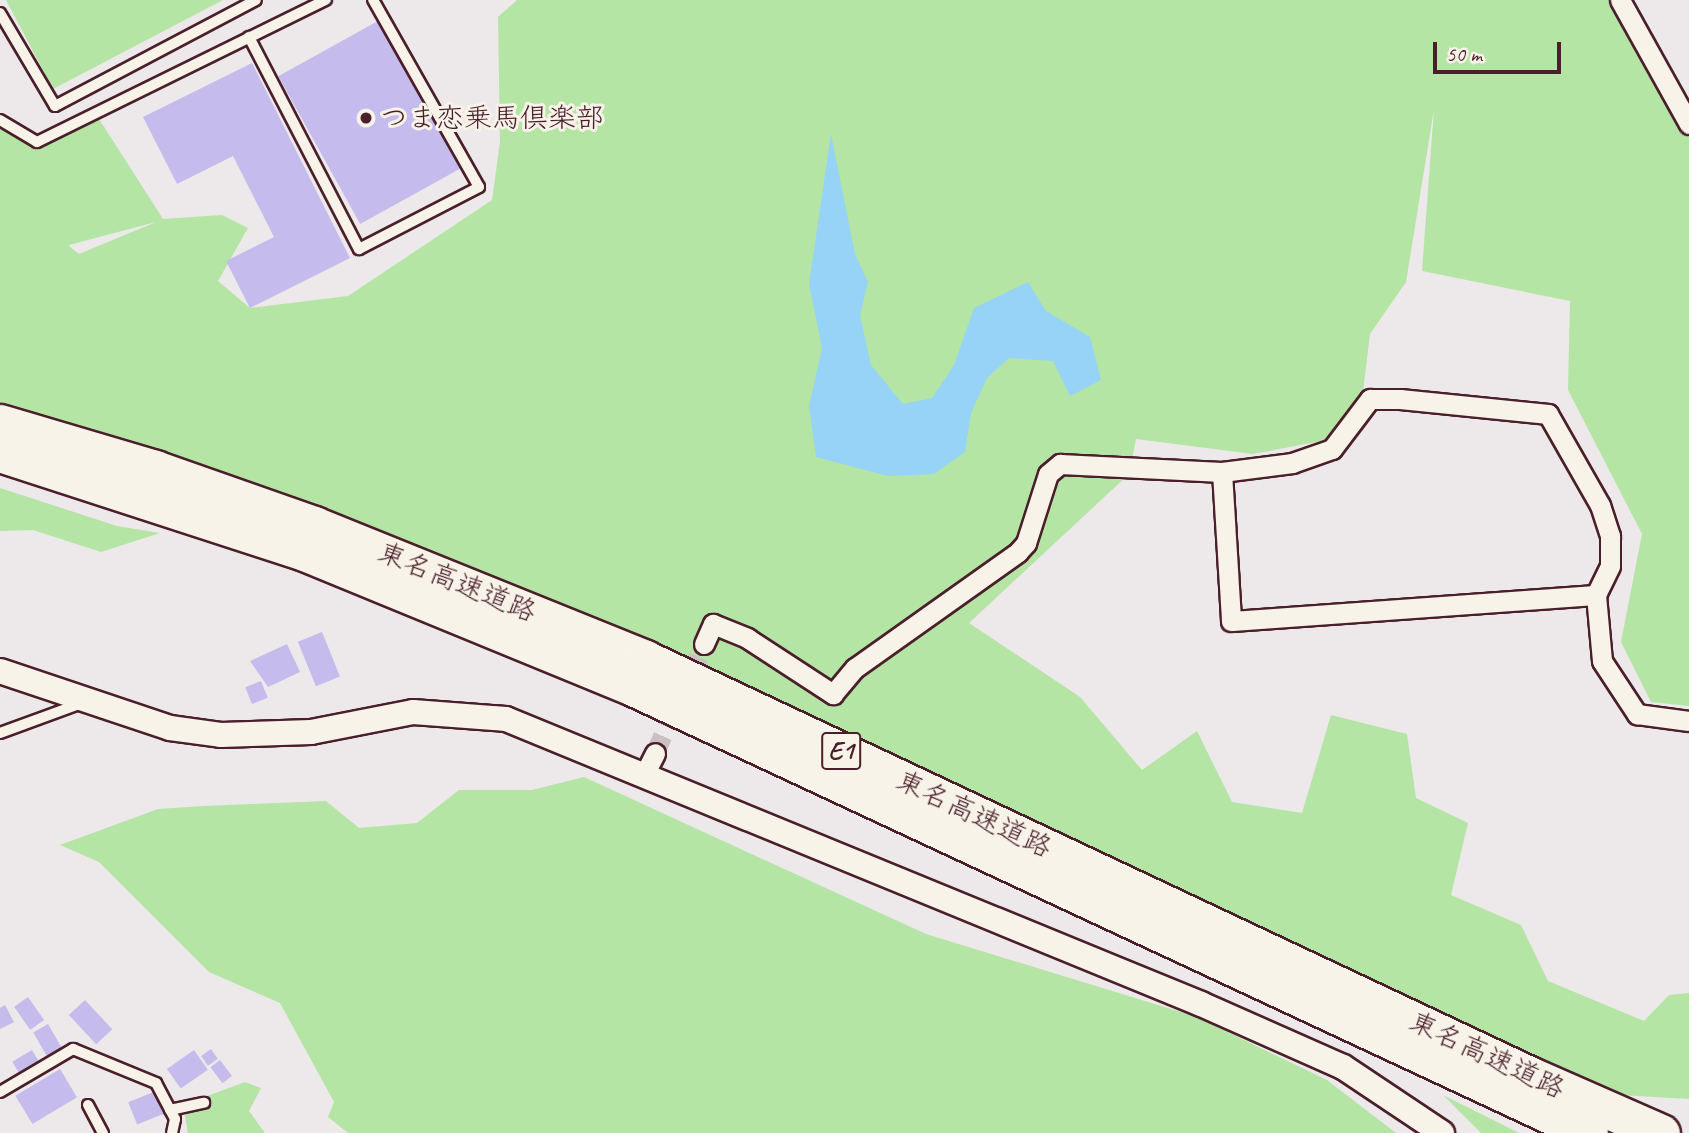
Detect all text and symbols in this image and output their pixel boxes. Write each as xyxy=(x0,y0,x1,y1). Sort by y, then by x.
scale bar xyxy=(1437,28,1565,72)
text: 50 m xyxy=(1446,41,1482,67)
place label: つま恋乗馬倶楽部 xyxy=(380,101,604,135)
marker: つま恋乗馬倶楽部 xyxy=(358,110,374,126)
street label: 東名高速道路 xyxy=(373,535,541,629)
road number: E1 xyxy=(820,729,862,774)
street label: 東名高速道路 xyxy=(891,763,1057,865)
street label: 東名高速道路 xyxy=(1404,1004,1570,1106)

